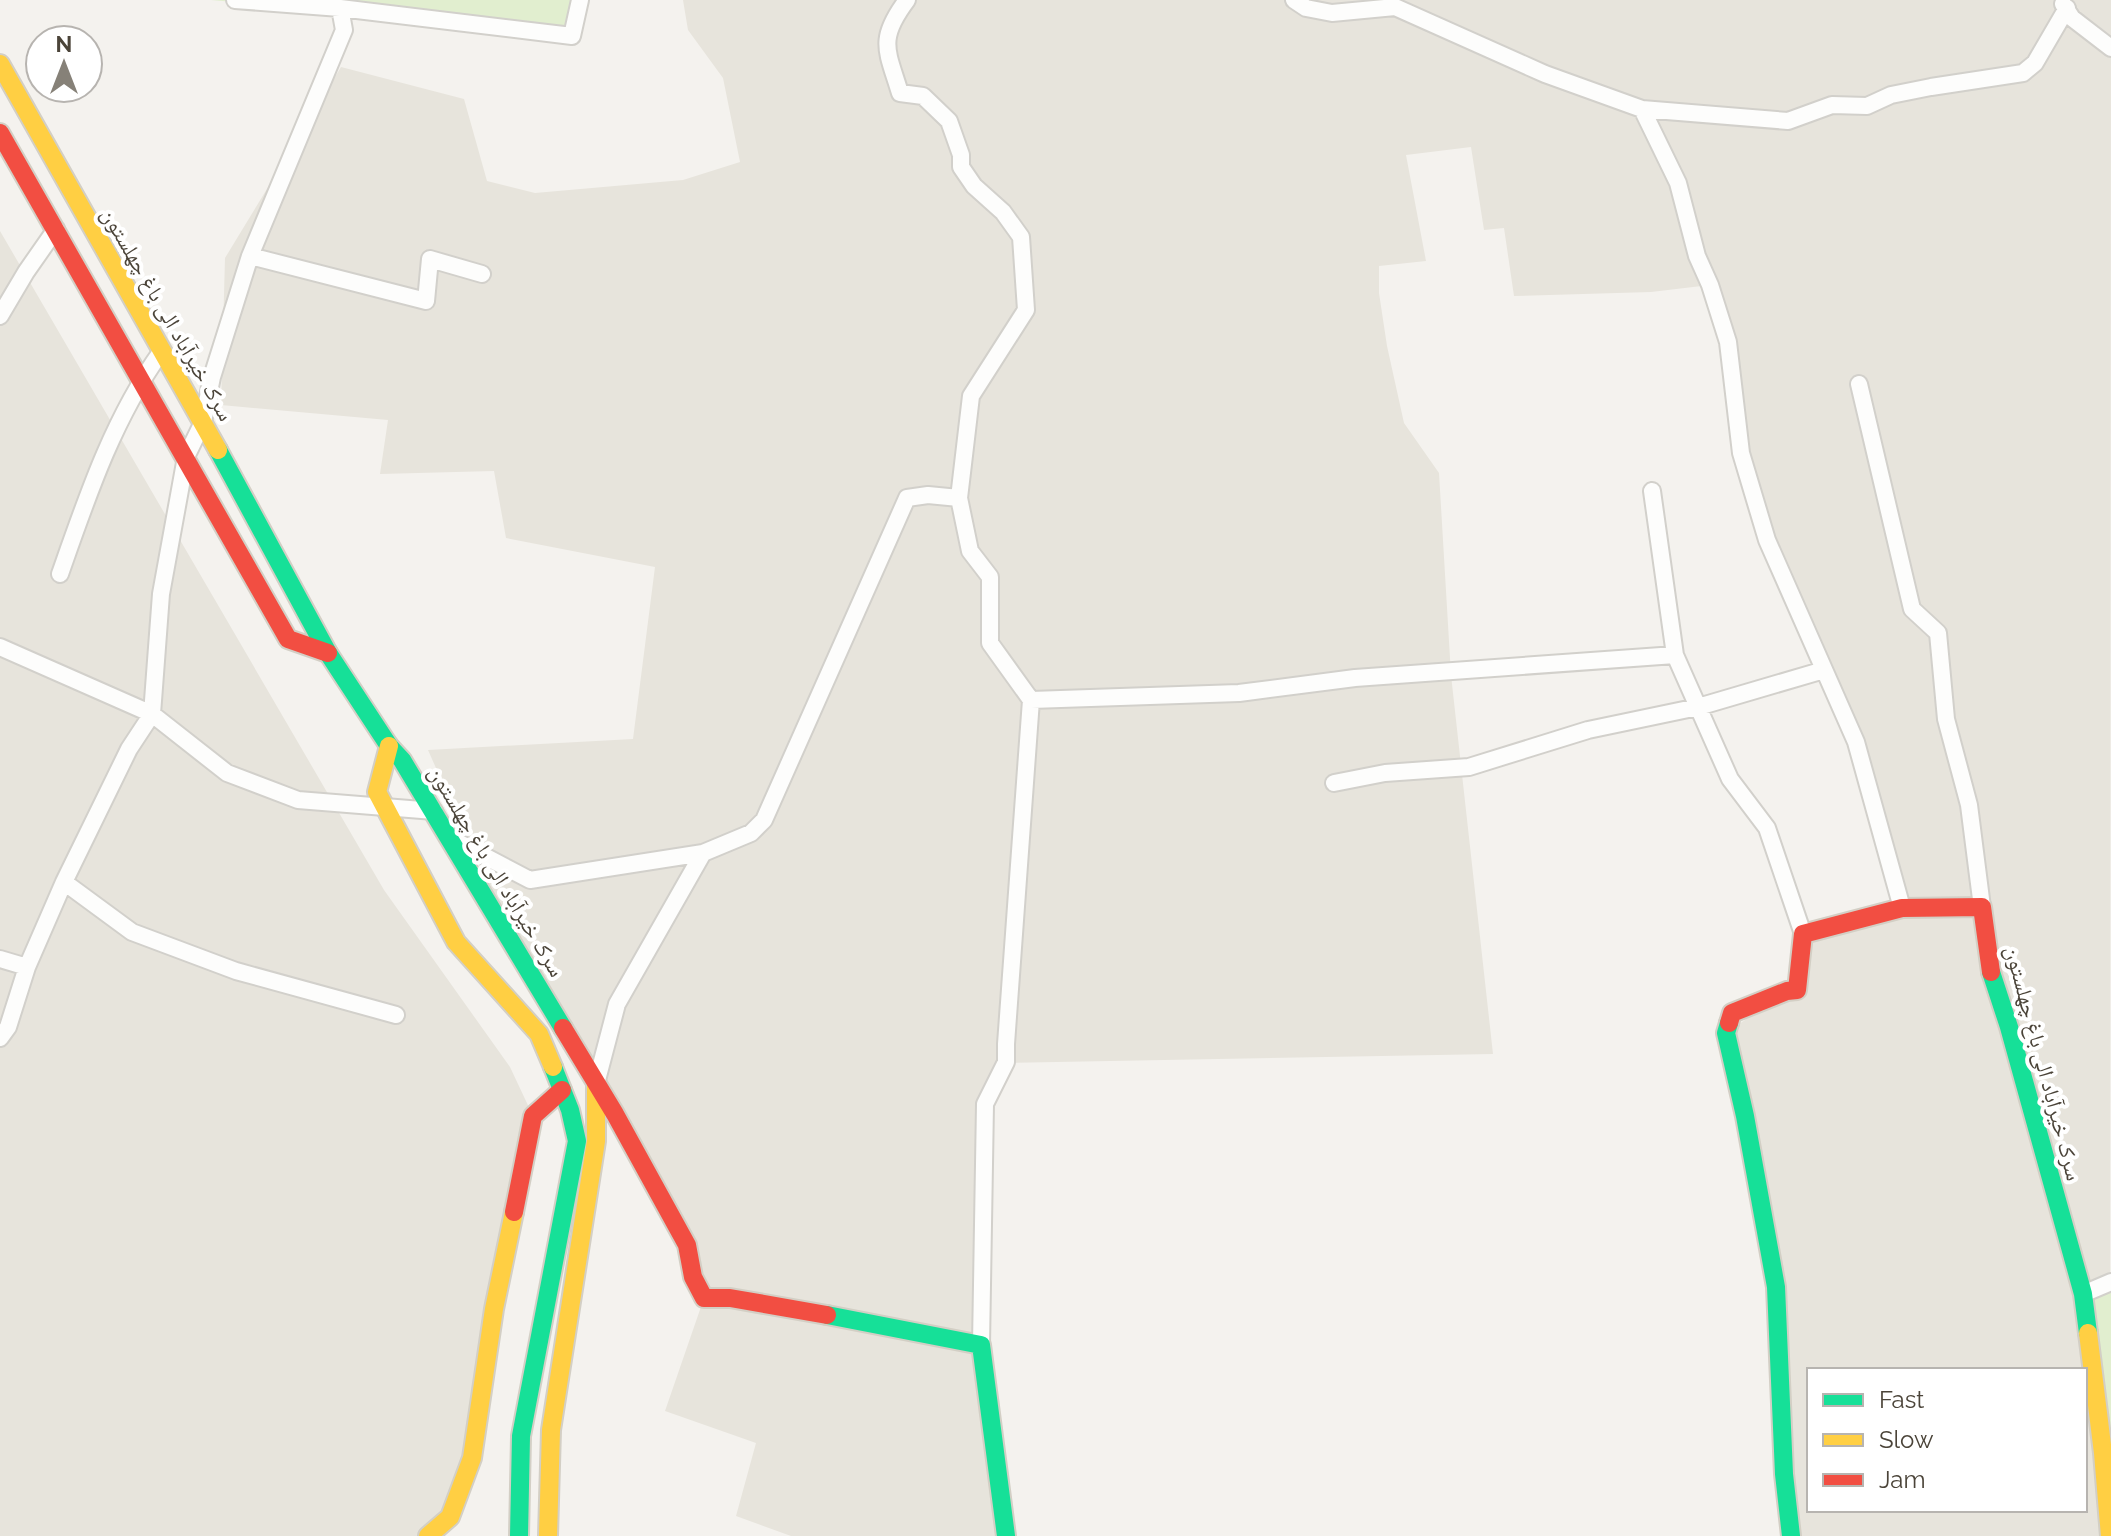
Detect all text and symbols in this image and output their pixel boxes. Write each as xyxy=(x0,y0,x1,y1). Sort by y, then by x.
north arrow xyxy=(24,24,104,104)
text: N xyxy=(56,31,72,57)
street label: سرک خیرآباد الی باغ چهلستون xyxy=(95,203,240,426)
street label: سرک خیرآباد الی باغ چهلستون xyxy=(423,761,570,982)
street label: سرک خیرآباد الی باغ چهلستون xyxy=(1999,943,2088,1183)
legend xyxy=(1807,1368,2087,1512)
text: Fast xyxy=(1879,1385,1924,1414)
text: Slow xyxy=(1879,1425,1934,1454)
text: Jam xyxy=(1879,1465,1925,1494)

